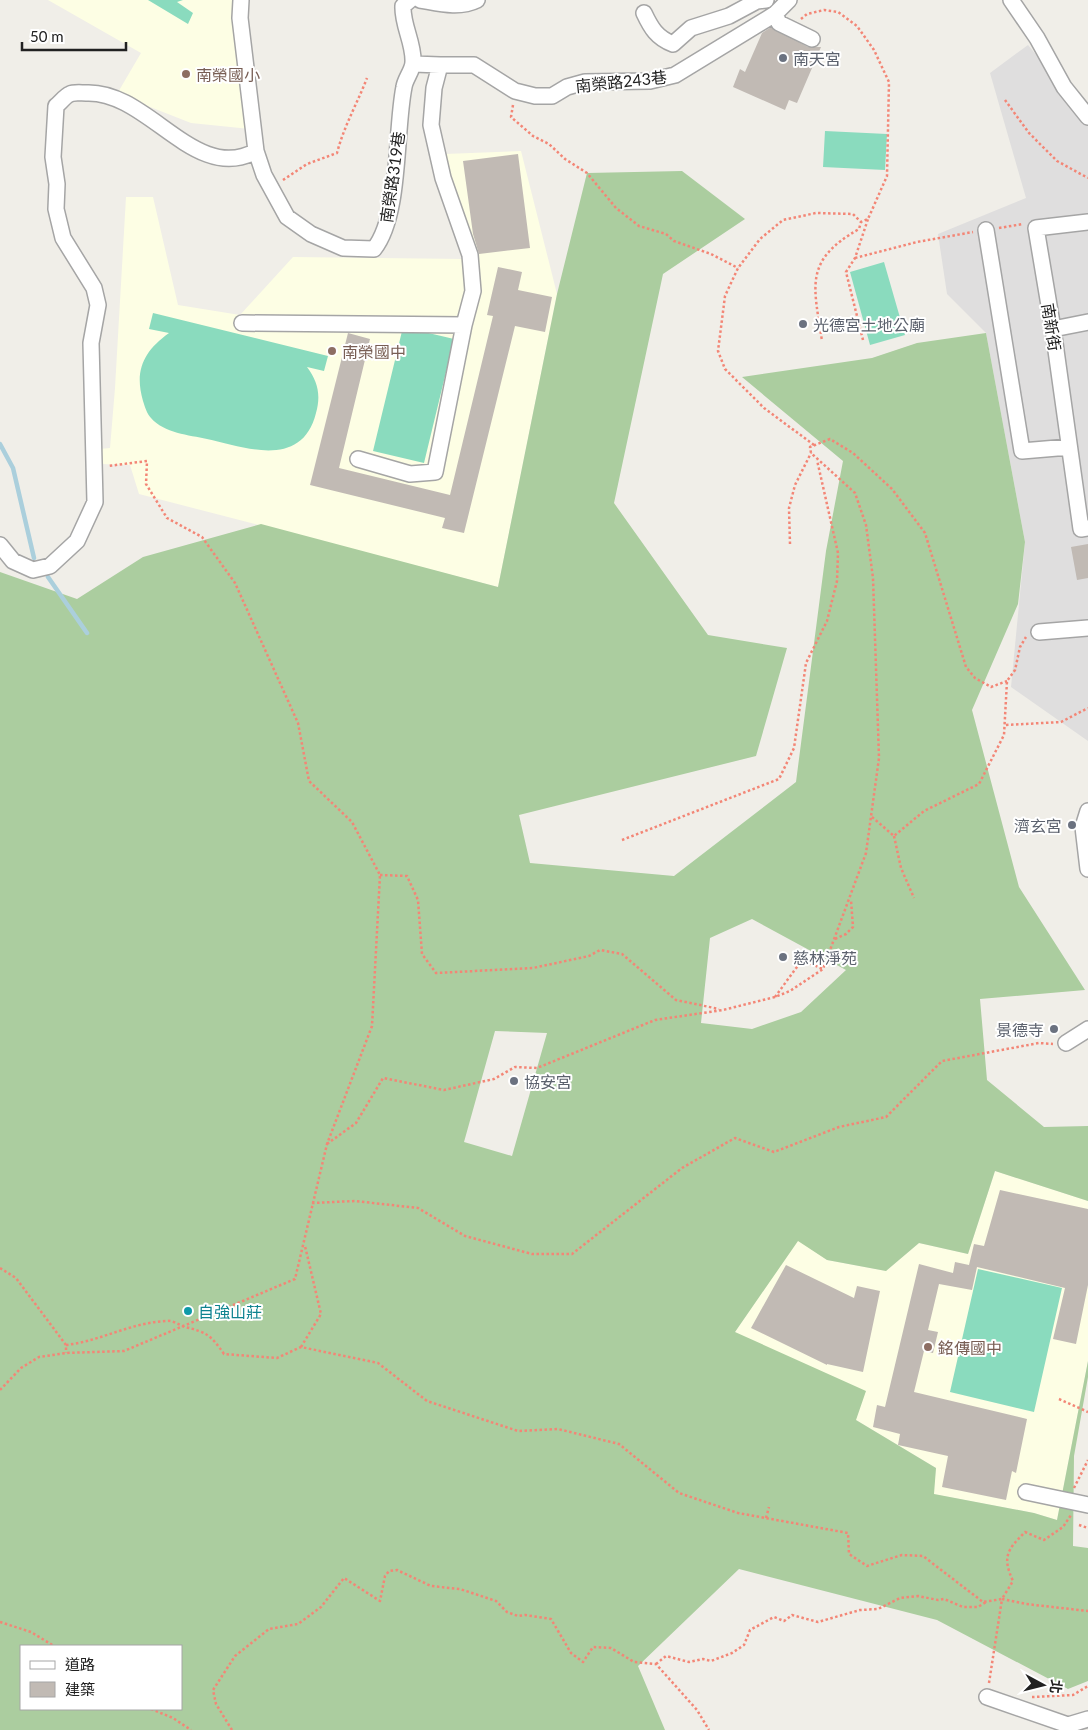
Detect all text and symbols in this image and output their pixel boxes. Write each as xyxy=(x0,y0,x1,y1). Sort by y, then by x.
scale bar xyxy=(22,20,126,52)
text: 50 m xyxy=(30,27,64,45)
place label: 南天宮 xyxy=(793,49,841,68)
marker: 南天宮 xyxy=(777,52,789,64)
place label: 南榮國小 xyxy=(196,65,260,84)
street label: 南榮路243巷 xyxy=(574,67,668,95)
marker: 南榮國小 xyxy=(180,68,192,80)
street label: 南榮路319巷 xyxy=(376,130,408,224)
street label: 南新街 xyxy=(1039,302,1065,352)
place label: 光德宮土地公廟 xyxy=(813,315,925,334)
marker: 光德宮土地公廟 xyxy=(797,318,809,330)
place label: 南榮國中 xyxy=(342,342,406,361)
marker: 南榮國中 xyxy=(326,345,338,357)
place label: 濟玄宮 xyxy=(1014,816,1062,835)
marker: 濟玄宮 xyxy=(1066,819,1078,831)
place label: 慈林淨苑 xyxy=(793,948,857,967)
marker: 慈林淨苑 xyxy=(777,951,789,963)
place label: 景德寺 xyxy=(996,1020,1044,1039)
marker: 景德寺 xyxy=(1048,1023,1060,1035)
place label: 協安宮 xyxy=(524,1072,572,1091)
marker: 協安宮 xyxy=(508,1075,520,1087)
place label: 自強山莊 xyxy=(198,1302,262,1321)
marker: 自強山莊 xyxy=(182,1305,194,1317)
place label: 銘傳國中 xyxy=(938,1338,1002,1357)
marker: 銘傳國中 xyxy=(922,1341,934,1353)
legend xyxy=(20,1645,182,1710)
text: 道路 xyxy=(65,1655,95,1673)
north arrow xyxy=(1018,1660,1068,1710)
text: 北 xyxy=(1047,1679,1066,1695)
text: 建築 xyxy=(65,1680,95,1698)

